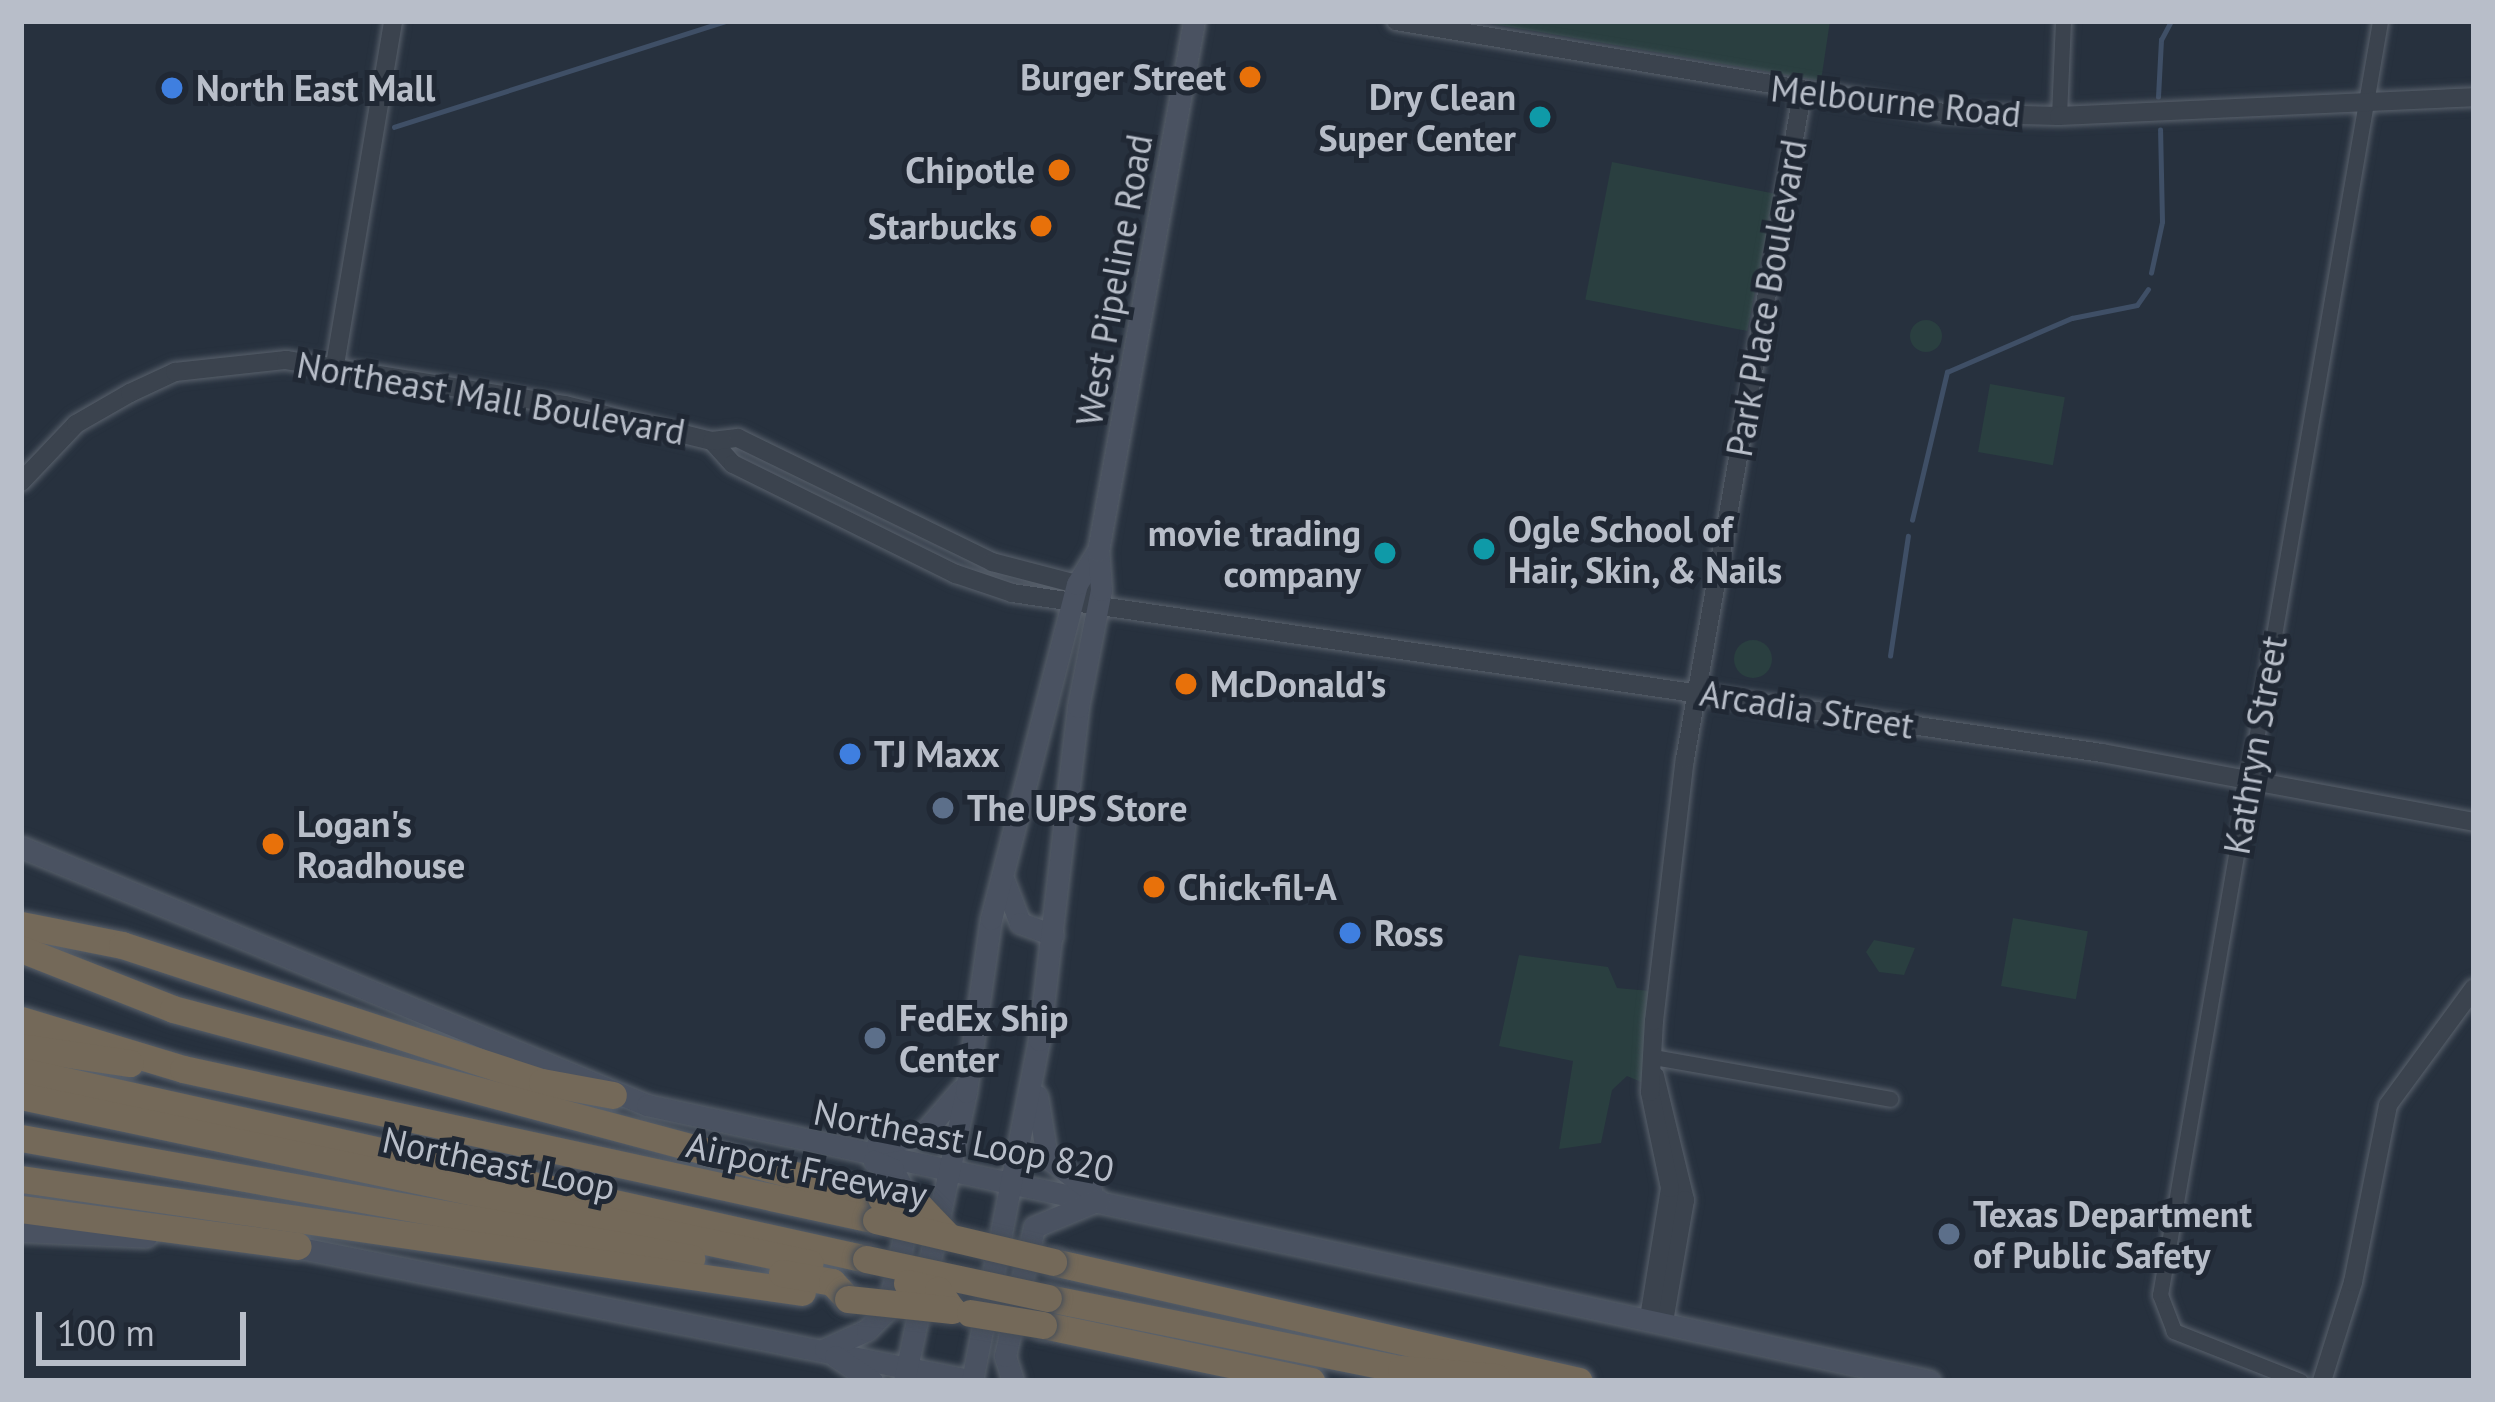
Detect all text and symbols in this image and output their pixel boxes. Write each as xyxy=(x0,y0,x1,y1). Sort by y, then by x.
place label: Burger Street xyxy=(1020,55,1226,99)
marker: Burger Street xyxy=(1237,64,1263,90)
place label: North East Mall xyxy=(196,66,435,110)
street label: Melbourne Road xyxy=(1769,66,2023,136)
place label: Dry Clean Super Center xyxy=(1318,74,1516,159)
marker: North East Mall xyxy=(159,75,185,101)
marker: Dry Clean Super Center xyxy=(1527,104,1553,130)
street label: West Pipeline Road xyxy=(1067,131,1161,429)
street label: Park Place Boulevard xyxy=(1717,136,1815,460)
place label: Chipotle xyxy=(905,148,1035,192)
marker: Chipotle xyxy=(1046,157,1072,183)
place label: Starbucks xyxy=(868,204,1017,248)
marker: Starbucks xyxy=(1028,213,1054,239)
street label: Northeast Mall Boulevard xyxy=(294,343,688,453)
place label: Ogle School of Hair, Skin, & Nails xyxy=(1508,506,1787,591)
place label: movie trading company xyxy=(1148,510,1361,595)
marker: Ogle School of Hair, Skin, & Nails xyxy=(1471,536,1497,562)
marker: movie trading company xyxy=(1372,540,1398,566)
street label: Kathryn Street xyxy=(2215,632,2295,858)
place label: McDonald's xyxy=(1210,662,1386,706)
marker: McDonald's xyxy=(1173,671,1199,697)
street label: Arcadia Street xyxy=(1697,671,1917,747)
place label: TJ Maxx xyxy=(874,732,1000,776)
marker: TJ Maxx xyxy=(837,741,863,767)
place label: The UPS Store xyxy=(967,786,1188,830)
marker: The UPS Store xyxy=(930,795,956,821)
place label: Logan's Roadhouse xyxy=(297,801,465,886)
marker: Logan's Roadhouse xyxy=(260,831,286,857)
place label: Chick-fil-A xyxy=(1178,865,1337,909)
marker: Chick-fil-A xyxy=(1141,874,1167,900)
place label: Ross xyxy=(1374,911,1444,955)
marker: Ross xyxy=(1337,920,1363,946)
place label: FedEx Ship Center xyxy=(899,995,1070,1080)
marker: FedEx Ship Center xyxy=(862,1025,888,1051)
street label: Northeast Loop 820 xyxy=(810,1090,1118,1190)
street label: Northeast Loop xyxy=(379,1117,619,1209)
street label: Airport Freeway xyxy=(683,1122,931,1216)
place label: Texas Department of Public Safety xyxy=(1973,1191,2252,1276)
marker: Texas Department of Public Safety xyxy=(1936,1221,1962,1247)
scale bar xyxy=(42,1288,252,1362)
text: 100 m xyxy=(57,1309,155,1356)

